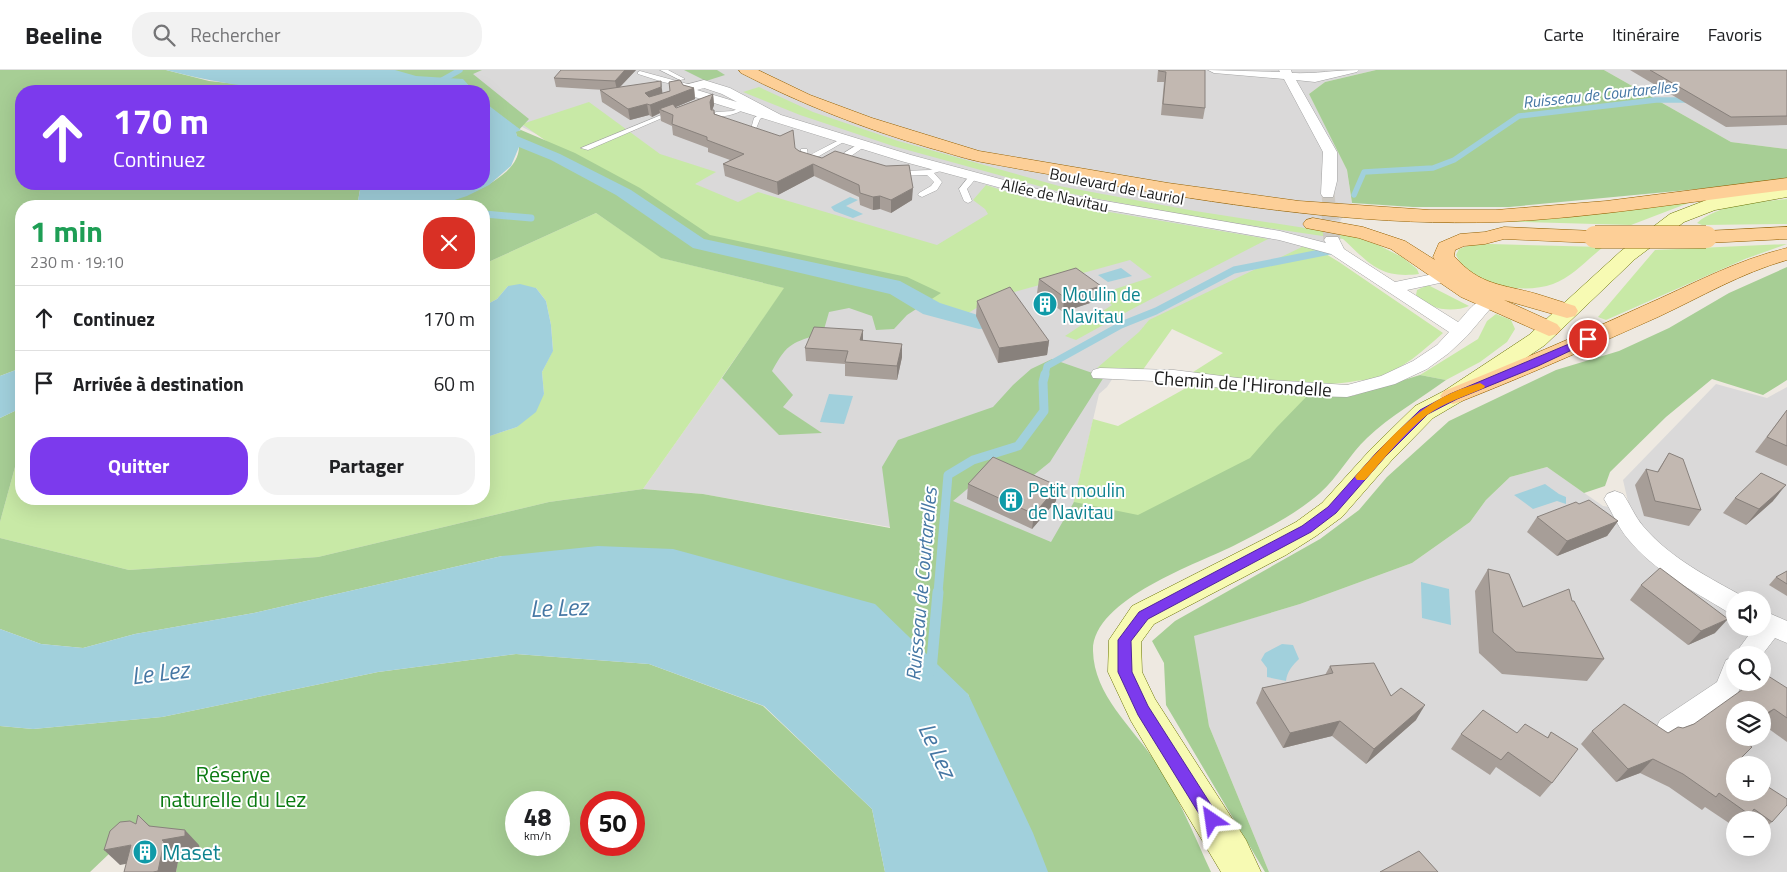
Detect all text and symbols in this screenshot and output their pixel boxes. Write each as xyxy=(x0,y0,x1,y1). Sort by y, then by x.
search box xyxy=(132,12,482,57)
text: Beeline xyxy=(25,17,102,53)
text: Rechercher xyxy=(190,20,281,49)
icon: search xyxy=(150,21,178,49)
text: Carte xyxy=(1543,21,1584,48)
text: Itinéraire xyxy=(1612,21,1680,48)
text: Favoris xyxy=(1708,21,1762,48)
water label: Ruisseau de Courtarelles xyxy=(1522,74,1680,114)
text: 170 m xyxy=(113,94,209,148)
icon: ahead xyxy=(30,105,95,170)
text: Continuez xyxy=(113,142,205,176)
street label: Boulevard de Lauriol xyxy=(1048,161,1186,211)
street label: Allée de Navitau xyxy=(999,172,1111,218)
text: 1 min xyxy=(30,208,103,254)
button: close xyxy=(423,217,475,269)
text: 230 m · 19:10 xyxy=(30,250,124,274)
place label: Moulin de Navitau xyxy=(1062,279,1141,330)
building icon: Moulin de Navitau xyxy=(1032,291,1058,317)
icon: ahead xyxy=(30,304,58,332)
text: Continuez xyxy=(73,304,155,333)
text: 170 m xyxy=(423,304,475,333)
pin xyxy=(1567,318,1609,360)
icon: arrive xyxy=(1574,325,1602,353)
street label: Chemin de l'Hirondelle xyxy=(1153,362,1333,404)
icon: arrive xyxy=(30,369,58,397)
text: Arrivée à destination xyxy=(73,369,244,398)
text: 60 m xyxy=(434,369,475,398)
button: Quitter xyxy=(30,437,248,495)
button: Partager xyxy=(258,437,475,495)
place label: Petit moulin de Navitau xyxy=(1028,475,1125,526)
water label: Ruisseau de Courtarelles xyxy=(897,485,945,682)
building icon: Petit moulin de Navitau xyxy=(998,487,1024,513)
water label: Le Lez xyxy=(530,588,590,626)
map controls xyxy=(1726,591,1771,856)
button: sound xyxy=(1726,591,1771,636)
button: search xyxy=(1726,646,1771,691)
water label: Le Lez xyxy=(129,650,193,693)
button: layers xyxy=(1726,701,1771,746)
water label: Le Lez xyxy=(910,716,967,786)
button: + xyxy=(1726,756,1771,801)
park label: Réserve naturelle du Lez xyxy=(160,757,306,816)
speed limit sign: 50 xyxy=(580,791,645,856)
position arrow xyxy=(1185,793,1237,845)
text: 48 xyxy=(523,798,552,836)
button: − xyxy=(1726,811,1771,856)
text: km/h xyxy=(524,826,551,845)
place label: Maset xyxy=(162,835,221,869)
building icon: Maset xyxy=(132,839,158,865)

